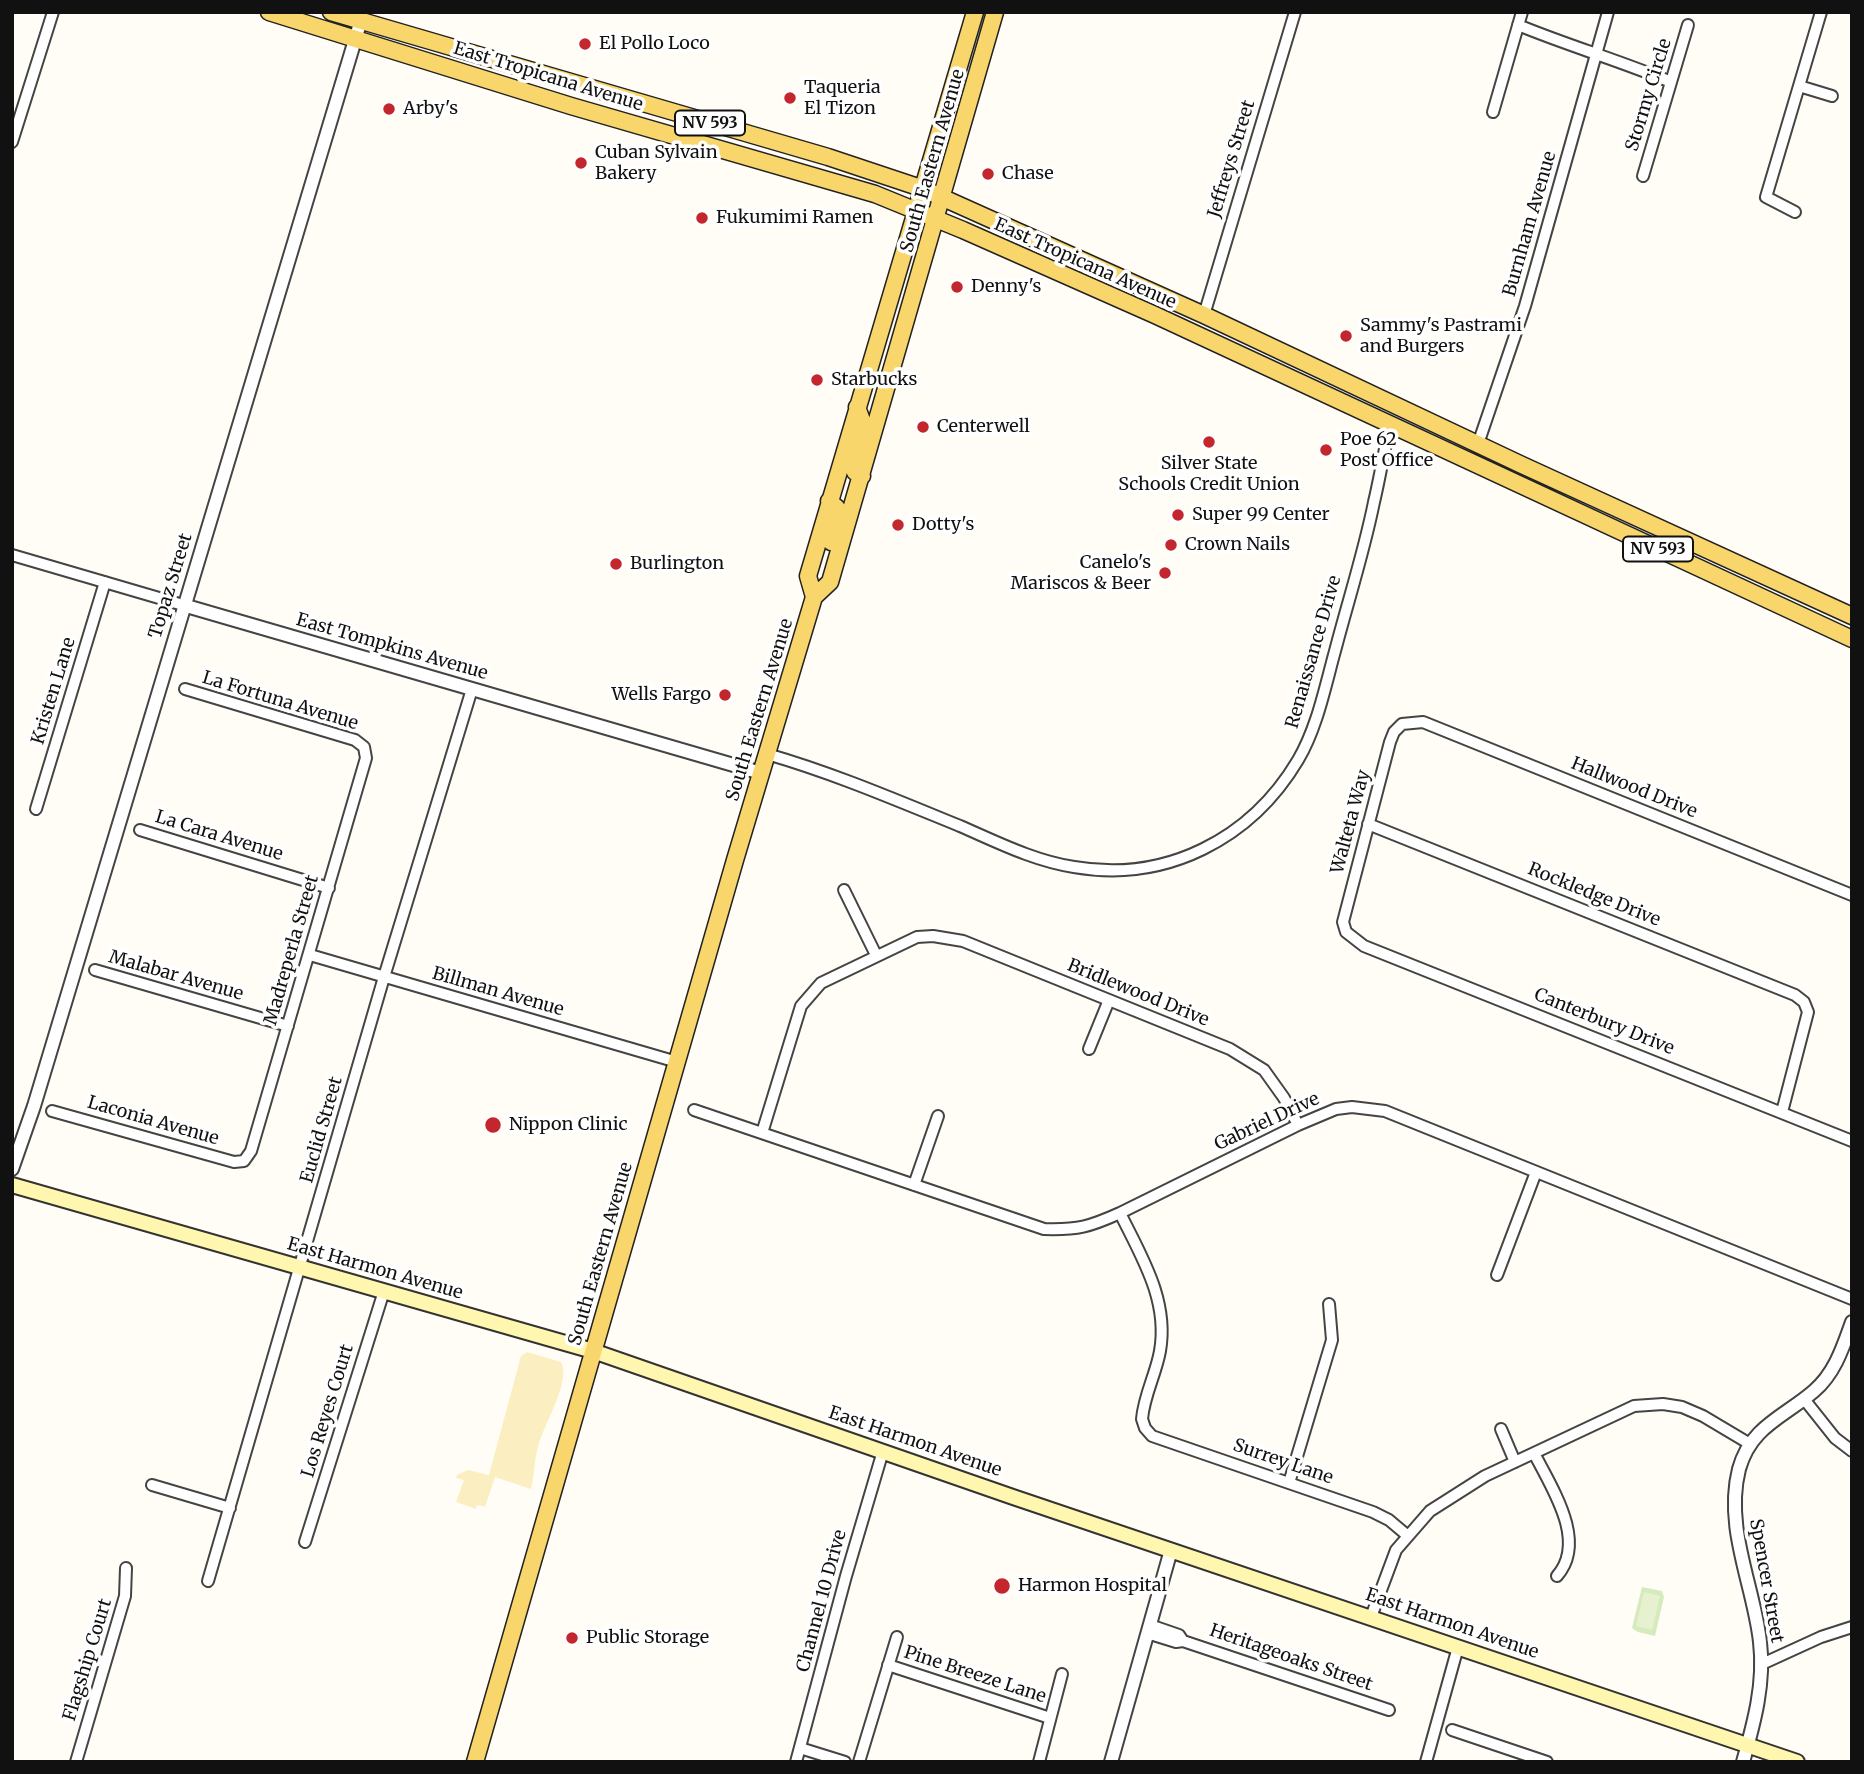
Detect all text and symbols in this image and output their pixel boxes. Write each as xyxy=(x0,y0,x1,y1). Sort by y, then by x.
place label: El Pollo Loco xyxy=(599,33,710,55)
marker: El Pollo Loco xyxy=(577,36,593,52)
street label: Stormy Circle xyxy=(1622,36,1676,154)
street label: East Tropicana Avenue xyxy=(451,38,645,116)
street label: South Eastern Avenue xyxy=(896,67,970,255)
place label: Taqueria El Tizon xyxy=(804,77,881,119)
marker: Taqueria El Tizon xyxy=(782,90,798,106)
place label: Arby's xyxy=(403,98,458,120)
street label: Jeffreys Street xyxy=(1204,98,1260,220)
marker: Arby's xyxy=(381,101,397,117)
road number: NV 593 xyxy=(675,111,745,136)
place label: Cuban Sylvain Bakery xyxy=(595,142,718,184)
street label: Burnham Avenue xyxy=(1499,149,1561,299)
marker: Cuban Sylvain Bakery xyxy=(573,155,589,171)
place label: Chase xyxy=(1002,163,1054,185)
marker: Chase xyxy=(980,166,996,182)
place label: Fukumimi Ramen xyxy=(716,207,873,229)
marker: Fukumimi Ramen xyxy=(694,210,710,226)
street label: East Tropicana Avenue xyxy=(991,214,1179,314)
place label: Denny's xyxy=(971,276,1041,298)
marker: Denny's xyxy=(949,279,965,295)
place label: Sammy's Pastrami and Burgers xyxy=(1360,315,1522,358)
marker: Sammy's Pastrami and Burgers xyxy=(1338,328,1354,344)
place label: Starbucks xyxy=(831,369,917,391)
marker: Starbucks xyxy=(809,372,825,388)
place label: Centerwell xyxy=(937,416,1030,438)
marker: Centerwell xyxy=(915,419,931,435)
place label: Poe 62 Post Office xyxy=(1340,429,1433,472)
marker: Silver State Schools Credit Union xyxy=(1201,434,1217,450)
marker: Poe 62 Post Office xyxy=(1318,442,1334,458)
place label: Silver State Schools Credit Union xyxy=(1118,453,1300,496)
place label: Super 99 Center xyxy=(1192,504,1330,526)
marker: Super 99 Center xyxy=(1170,507,1186,523)
place label: Dotty's xyxy=(912,514,974,536)
marker: Dotty's xyxy=(890,517,906,533)
street label: Topaz Street xyxy=(145,531,197,641)
place label: Crown Nails xyxy=(1185,534,1290,556)
road number: NV 593 xyxy=(1623,536,1693,562)
marker: Crown Nails xyxy=(1163,537,1179,553)
place label: Canelo's Mariscos & Beer xyxy=(1010,552,1151,594)
place label: Burlington xyxy=(630,553,724,575)
marker: Burlington xyxy=(608,556,624,572)
marker: Canelo's Mariscos & Beer xyxy=(1157,565,1173,581)
street label: Renaissance Drive xyxy=(1282,573,1346,731)
street label: East Tompkins Avenue xyxy=(294,609,490,685)
street label: South Eastern Avenue xyxy=(722,616,798,804)
street label: Kristen Lane xyxy=(27,635,81,747)
street label: La Fortuna Avenue xyxy=(199,667,361,735)
place label: Wells Fargo xyxy=(611,684,711,706)
marker: Wells Fargo xyxy=(717,687,733,703)
street label: Hallwood Drive xyxy=(1568,753,1700,823)
street label: Walteta Way xyxy=(1327,768,1375,876)
street label: La Cara Avenue xyxy=(153,806,285,866)
street label: Rockledge Drive xyxy=(1525,859,1663,931)
street label: Madreperla Street xyxy=(260,873,324,1027)
street label: Malabar Avenue xyxy=(106,946,246,1006)
street label: Bridlewood Drive xyxy=(1064,955,1212,1031)
street label: Billman Avenue xyxy=(430,963,566,1021)
street label: Canterbury Drive xyxy=(1531,984,1677,1060)
street label: Euclid Street xyxy=(297,1074,347,1186)
street label: Gabriel Drive xyxy=(1211,1088,1323,1156)
street label: Laconia Avenue xyxy=(85,1092,221,1150)
place label: Nippon Clinic xyxy=(509,1114,628,1136)
marker: Nippon Clinic xyxy=(483,1115,503,1135)
street label: South Eastern Avenue xyxy=(564,1160,638,1348)
street label: East Harmon Avenue xyxy=(285,1234,465,1304)
street label: Los Reyes Court xyxy=(297,1342,359,1480)
street label: East Harmon Avenue xyxy=(826,1402,1004,1482)
street label: Surrey Lane xyxy=(1230,1435,1336,1489)
street label: Spencer Street xyxy=(1744,1517,1788,1645)
street label: Channel 10 Drive xyxy=(793,1528,851,1674)
place label: Harmon Hospital xyxy=(1018,1575,1167,1597)
marker: Harmon Hospital xyxy=(992,1576,1012,1596)
street label: East Harmon Avenue xyxy=(1363,1584,1541,1664)
street label: Flagship Court xyxy=(59,1596,117,1724)
street label: Heritageoaks Street xyxy=(1207,1620,1375,1696)
place label: Public Storage xyxy=(586,1627,709,1649)
marker: Public Storage xyxy=(564,1630,580,1646)
street label: Pine Breeze Lane xyxy=(901,1642,1049,1708)

